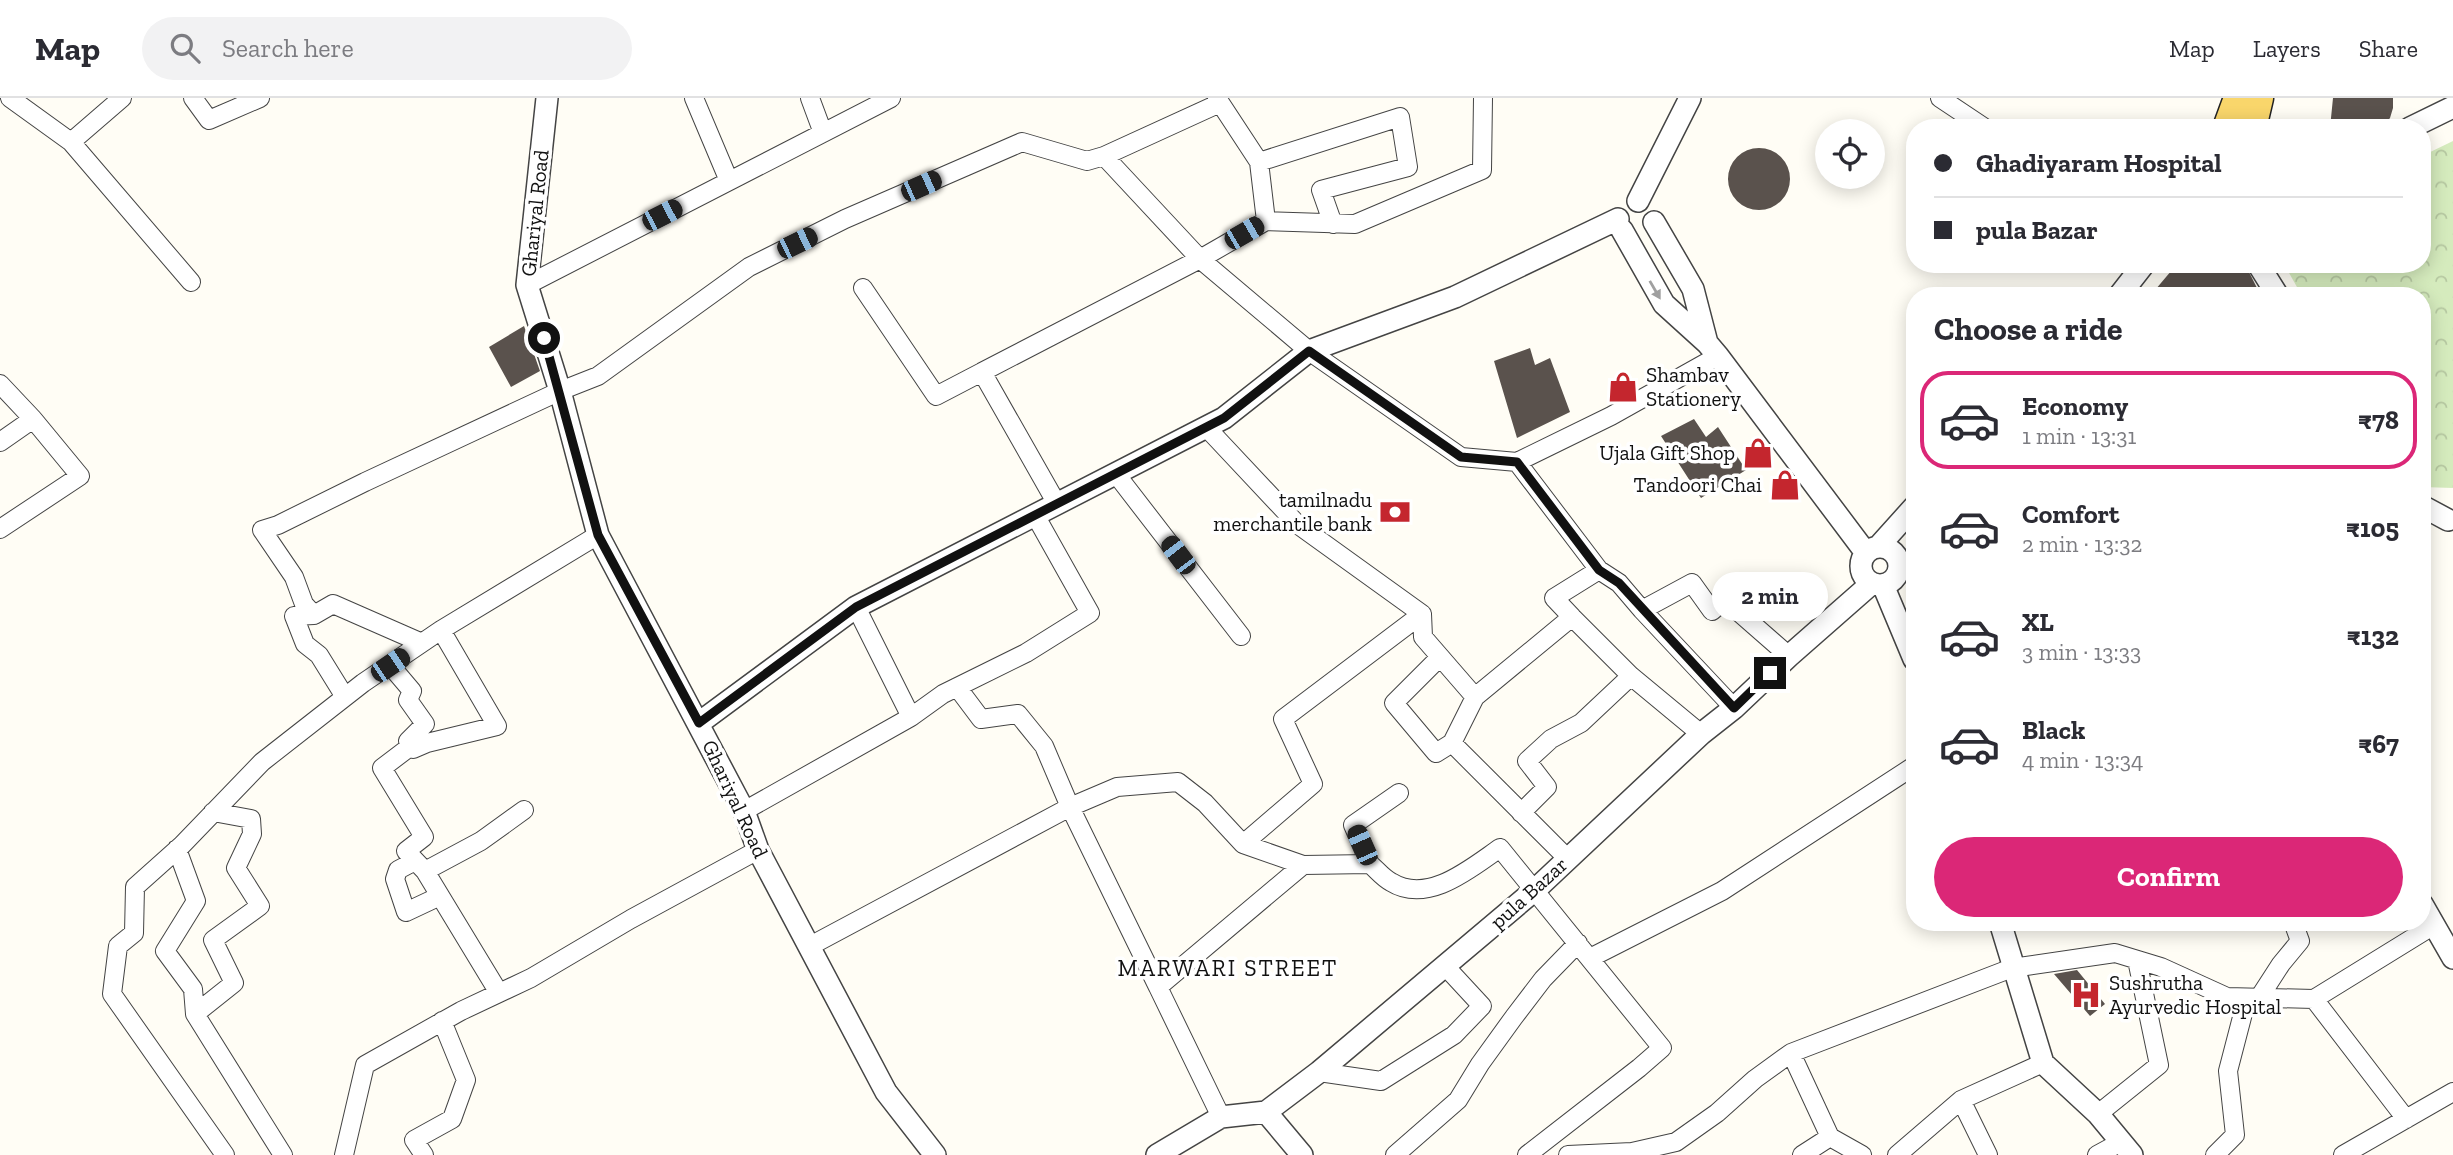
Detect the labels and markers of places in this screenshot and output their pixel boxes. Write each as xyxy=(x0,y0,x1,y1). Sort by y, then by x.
place label: Shambav Stationery xyxy=(1646,362,1741,411)
shop icon: Shambav Stationery xyxy=(1606,370,1640,404)
shop icon: Ujala Gift Shop xyxy=(1741,436,1775,470)
place label: Ujala Gift Shop xyxy=(1599,440,1735,466)
shop icon: Tandoori Chai xyxy=(1768,468,1802,502)
place label: Tandoori Chai xyxy=(1634,472,1762,497)
place label: tamilnadu merchantile bank xyxy=(1213,487,1372,536)
bank icon: tamilnadu merchantile bank xyxy=(1378,495,1412,529)
place label: Sushrutha Ayurvedic Hospital xyxy=(2109,970,2282,1019)
hospital icon: Sushrutha Ayurvedic Hospital xyxy=(2069,978,2103,1012)

